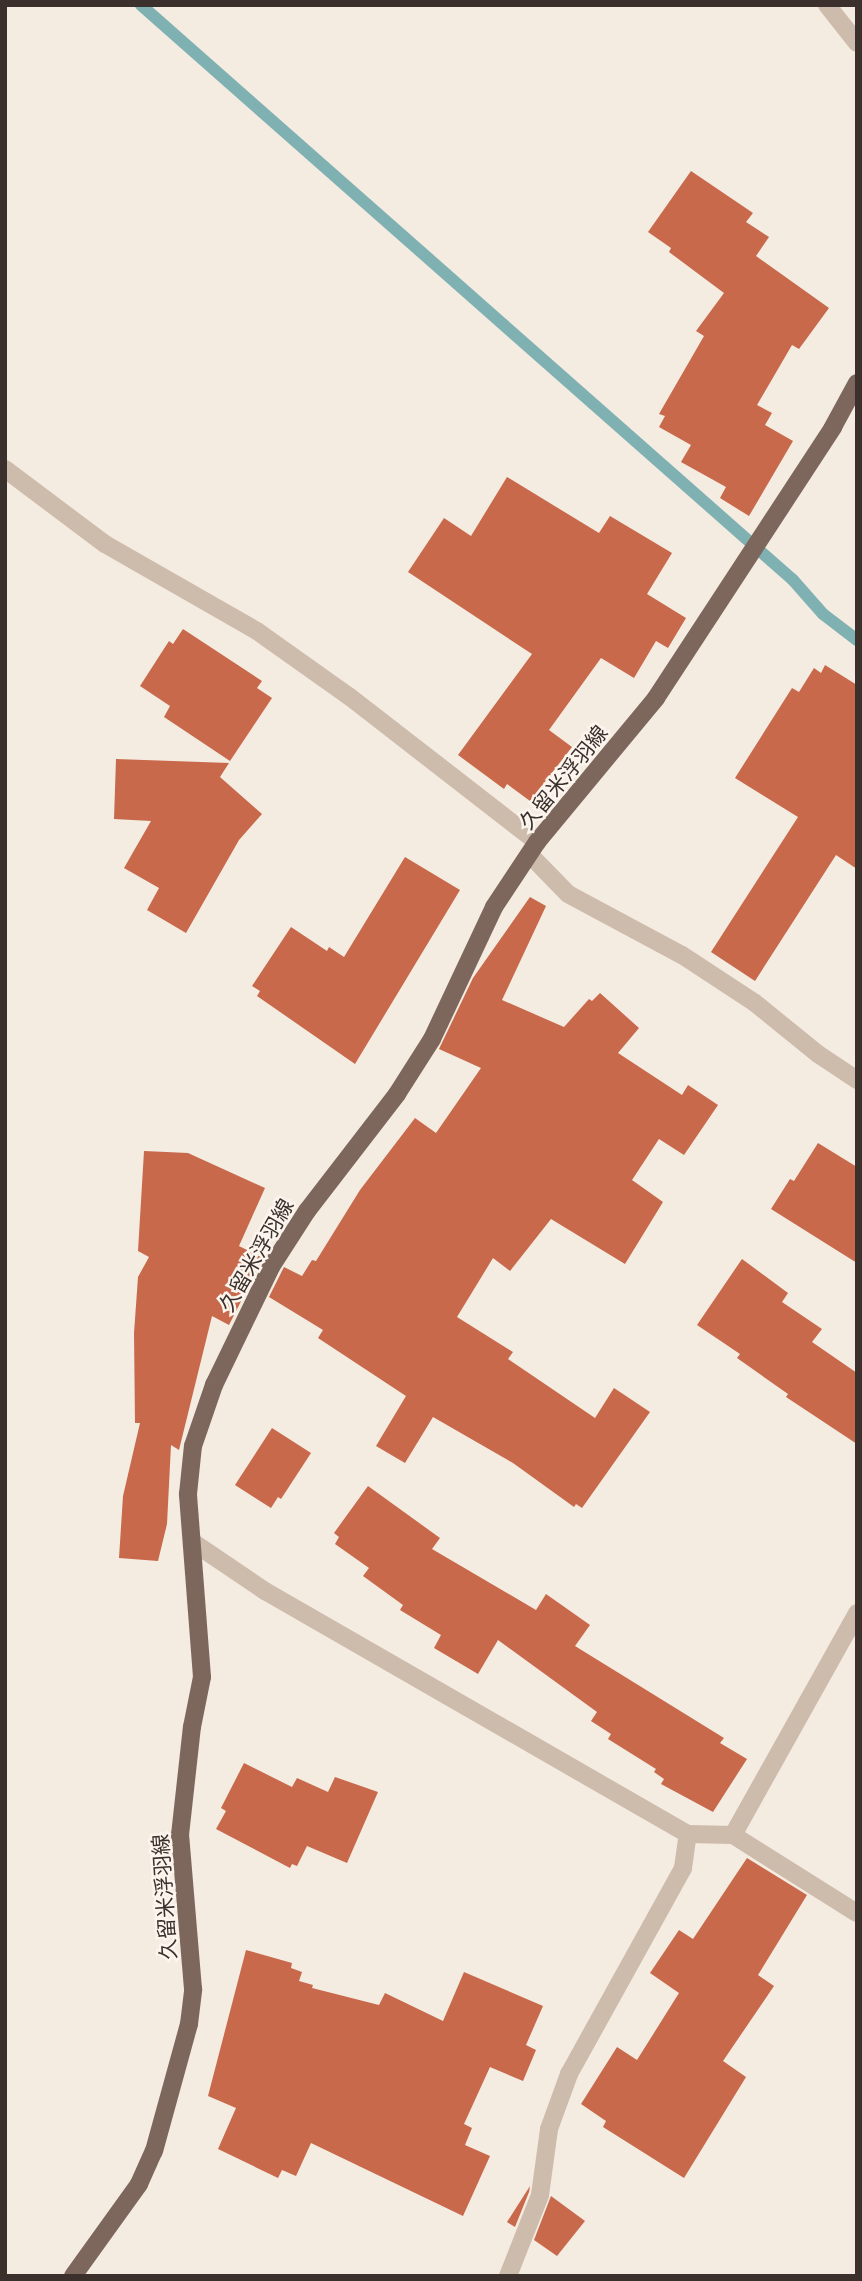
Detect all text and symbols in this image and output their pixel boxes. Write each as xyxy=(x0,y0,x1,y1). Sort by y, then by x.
street label: 久留米浮羽線 xyxy=(514,720,612,834)
street label: 久留米浮羽線 xyxy=(214,1194,298,1316)
street label: 久留米浮羽線 xyxy=(147,1833,181,1961)

